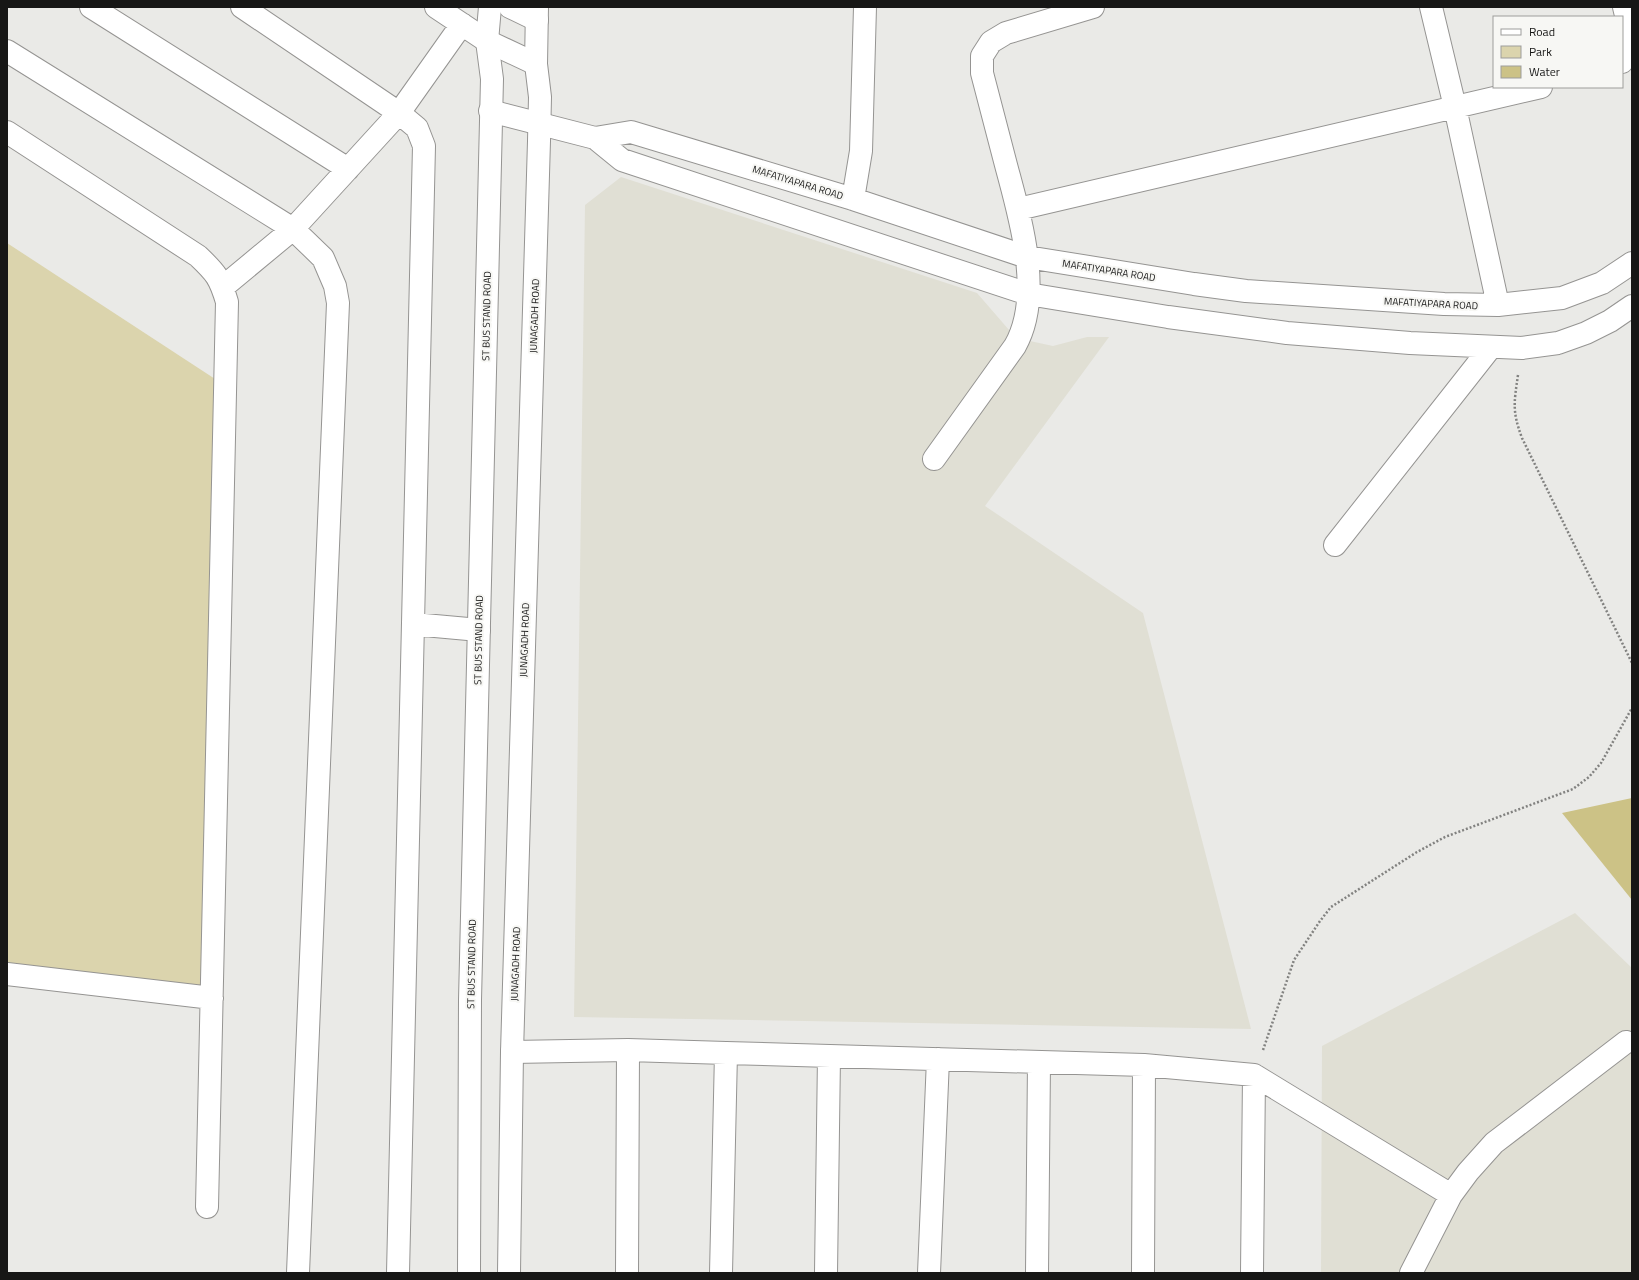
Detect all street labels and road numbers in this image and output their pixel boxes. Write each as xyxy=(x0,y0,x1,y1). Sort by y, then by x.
street label: MAFATIYAPARA ROAD xyxy=(751,162,845,203)
street label: MAFATIYAPARA ROAD xyxy=(1061,256,1157,285)
street label: ST BUS STAND ROAD xyxy=(478,271,495,361)
street label: JUNAGADH ROAD xyxy=(526,279,543,354)
street label: MAFATIYAPARA ROAD xyxy=(1384,294,1478,313)
street label: ST BUS STAND ROAD xyxy=(470,595,487,685)
street label: JUNAGADH ROAD xyxy=(516,603,533,678)
street label: ST BUS STAND ROAD xyxy=(463,919,480,1009)
street label: JUNAGADH ROAD xyxy=(507,927,524,1002)

